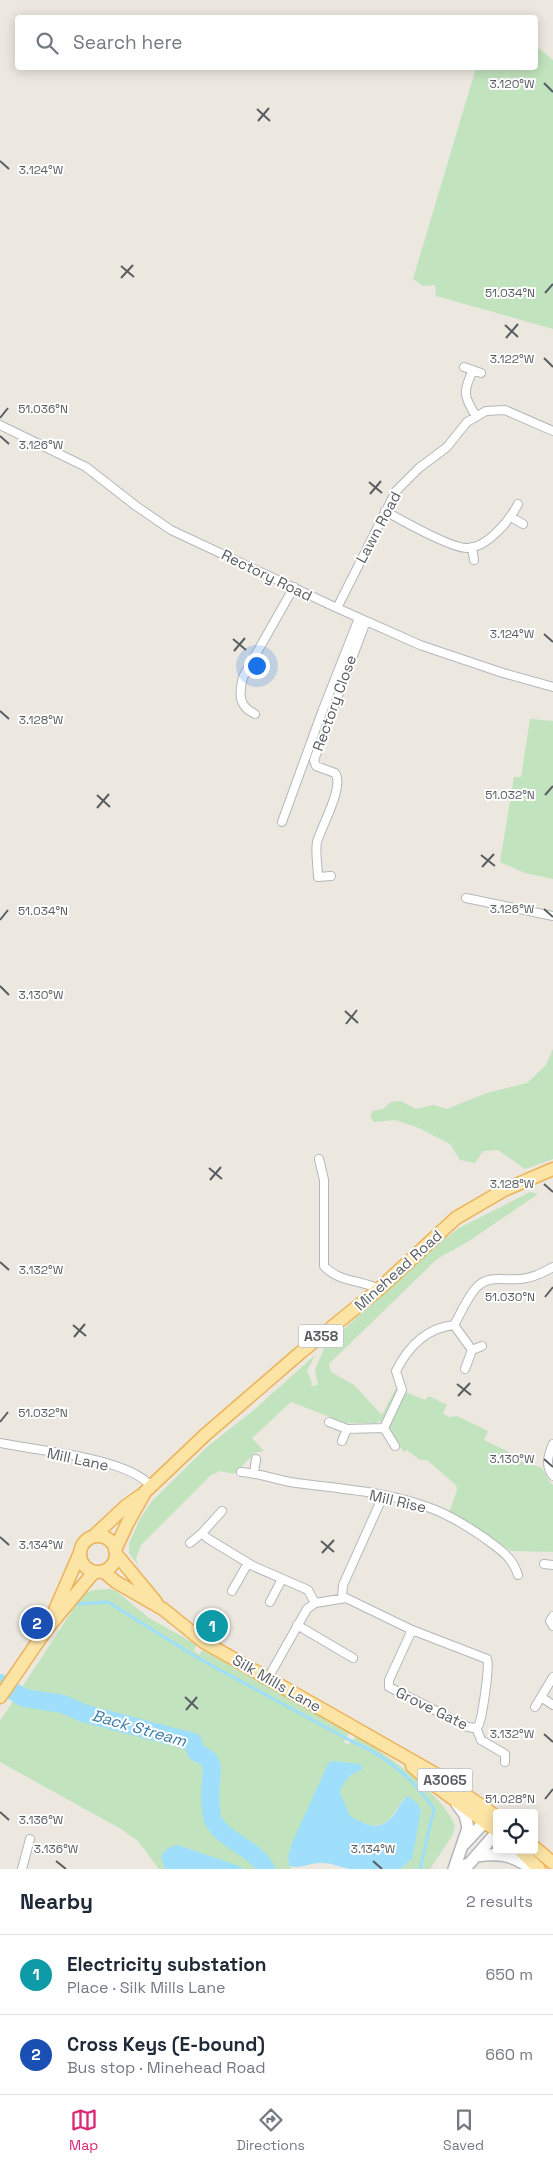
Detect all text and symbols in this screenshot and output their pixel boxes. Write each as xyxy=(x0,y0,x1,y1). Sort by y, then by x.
search box xyxy=(15,15,538,70)
icon: search xyxy=(33,29,61,57)
text: Search here xyxy=(73,30,183,55)
text: 3.120°W xyxy=(490,76,535,92)
text: 3.124°W xyxy=(19,162,64,178)
text: 51.034°N xyxy=(485,285,535,301)
text: 3.122°W xyxy=(490,351,535,367)
text: 51.036°N xyxy=(18,401,68,417)
text: 3.126°W xyxy=(19,437,64,453)
street label: Lawn Road xyxy=(351,488,405,566)
street label: Rectory Road xyxy=(219,545,315,605)
text: 3.124°W xyxy=(490,626,535,642)
street label: Rectory Close xyxy=(308,652,360,754)
your location xyxy=(244,653,270,679)
text: 3.128°W xyxy=(19,712,64,728)
text: 51.032°N xyxy=(485,787,535,803)
text: 3.126°W xyxy=(490,901,535,917)
text: 51.034°N xyxy=(18,903,68,919)
text: 3.130°W xyxy=(19,987,64,1003)
text: 3.128°W xyxy=(490,1176,535,1192)
street label: Minehead Road xyxy=(350,1226,446,1314)
text: 3.132°W xyxy=(19,1262,64,1278)
text: 51.030°N xyxy=(485,1289,535,1305)
road number: A358 xyxy=(298,1324,344,1348)
text: 51.032°N xyxy=(18,1405,68,1421)
street label: Mill Lane xyxy=(45,1443,111,1475)
text: 3.130°W xyxy=(490,1451,535,1467)
street label: Mill Rise xyxy=(368,1485,428,1517)
text: 3.134°W xyxy=(19,1537,64,1553)
pin: 2 xyxy=(21,1604,53,1642)
pin: 1 xyxy=(196,1607,228,1645)
street label: Silk Mills Lane xyxy=(229,1650,325,1716)
street label: Grove Gate xyxy=(393,1682,471,1734)
water label: Back Stream xyxy=(89,1705,190,1752)
text: 3.132°W xyxy=(490,1726,535,1742)
road number: A3065 xyxy=(418,1768,472,1792)
text: 51.028°N xyxy=(485,1791,535,1807)
map controls xyxy=(493,1809,538,1854)
button: locate xyxy=(493,1809,538,1854)
text: 3.136°W xyxy=(19,1812,64,1828)
text: 3.136°W xyxy=(34,1841,79,1857)
text: 3.134°W xyxy=(351,1841,396,1857)
text: Nearby xyxy=(20,1888,93,1915)
text: 2 results xyxy=(466,1891,533,1912)
text: Electricity substation xyxy=(67,1952,267,1977)
text: 1 xyxy=(32,1964,40,1985)
text: 650 m xyxy=(485,1964,533,1985)
text: Place · Silk Mills Lane xyxy=(67,1977,226,1998)
text: Cross Keys (E-bound) xyxy=(67,2032,265,2057)
text: 2 xyxy=(31,2044,41,2065)
text: 660 m xyxy=(485,2044,533,2065)
text: Bus stop · Minehead Road xyxy=(67,2057,266,2078)
tab: Map xyxy=(69,2106,98,2154)
tab: Directions xyxy=(236,2106,305,2154)
tab: Saved xyxy=(443,2106,484,2154)

